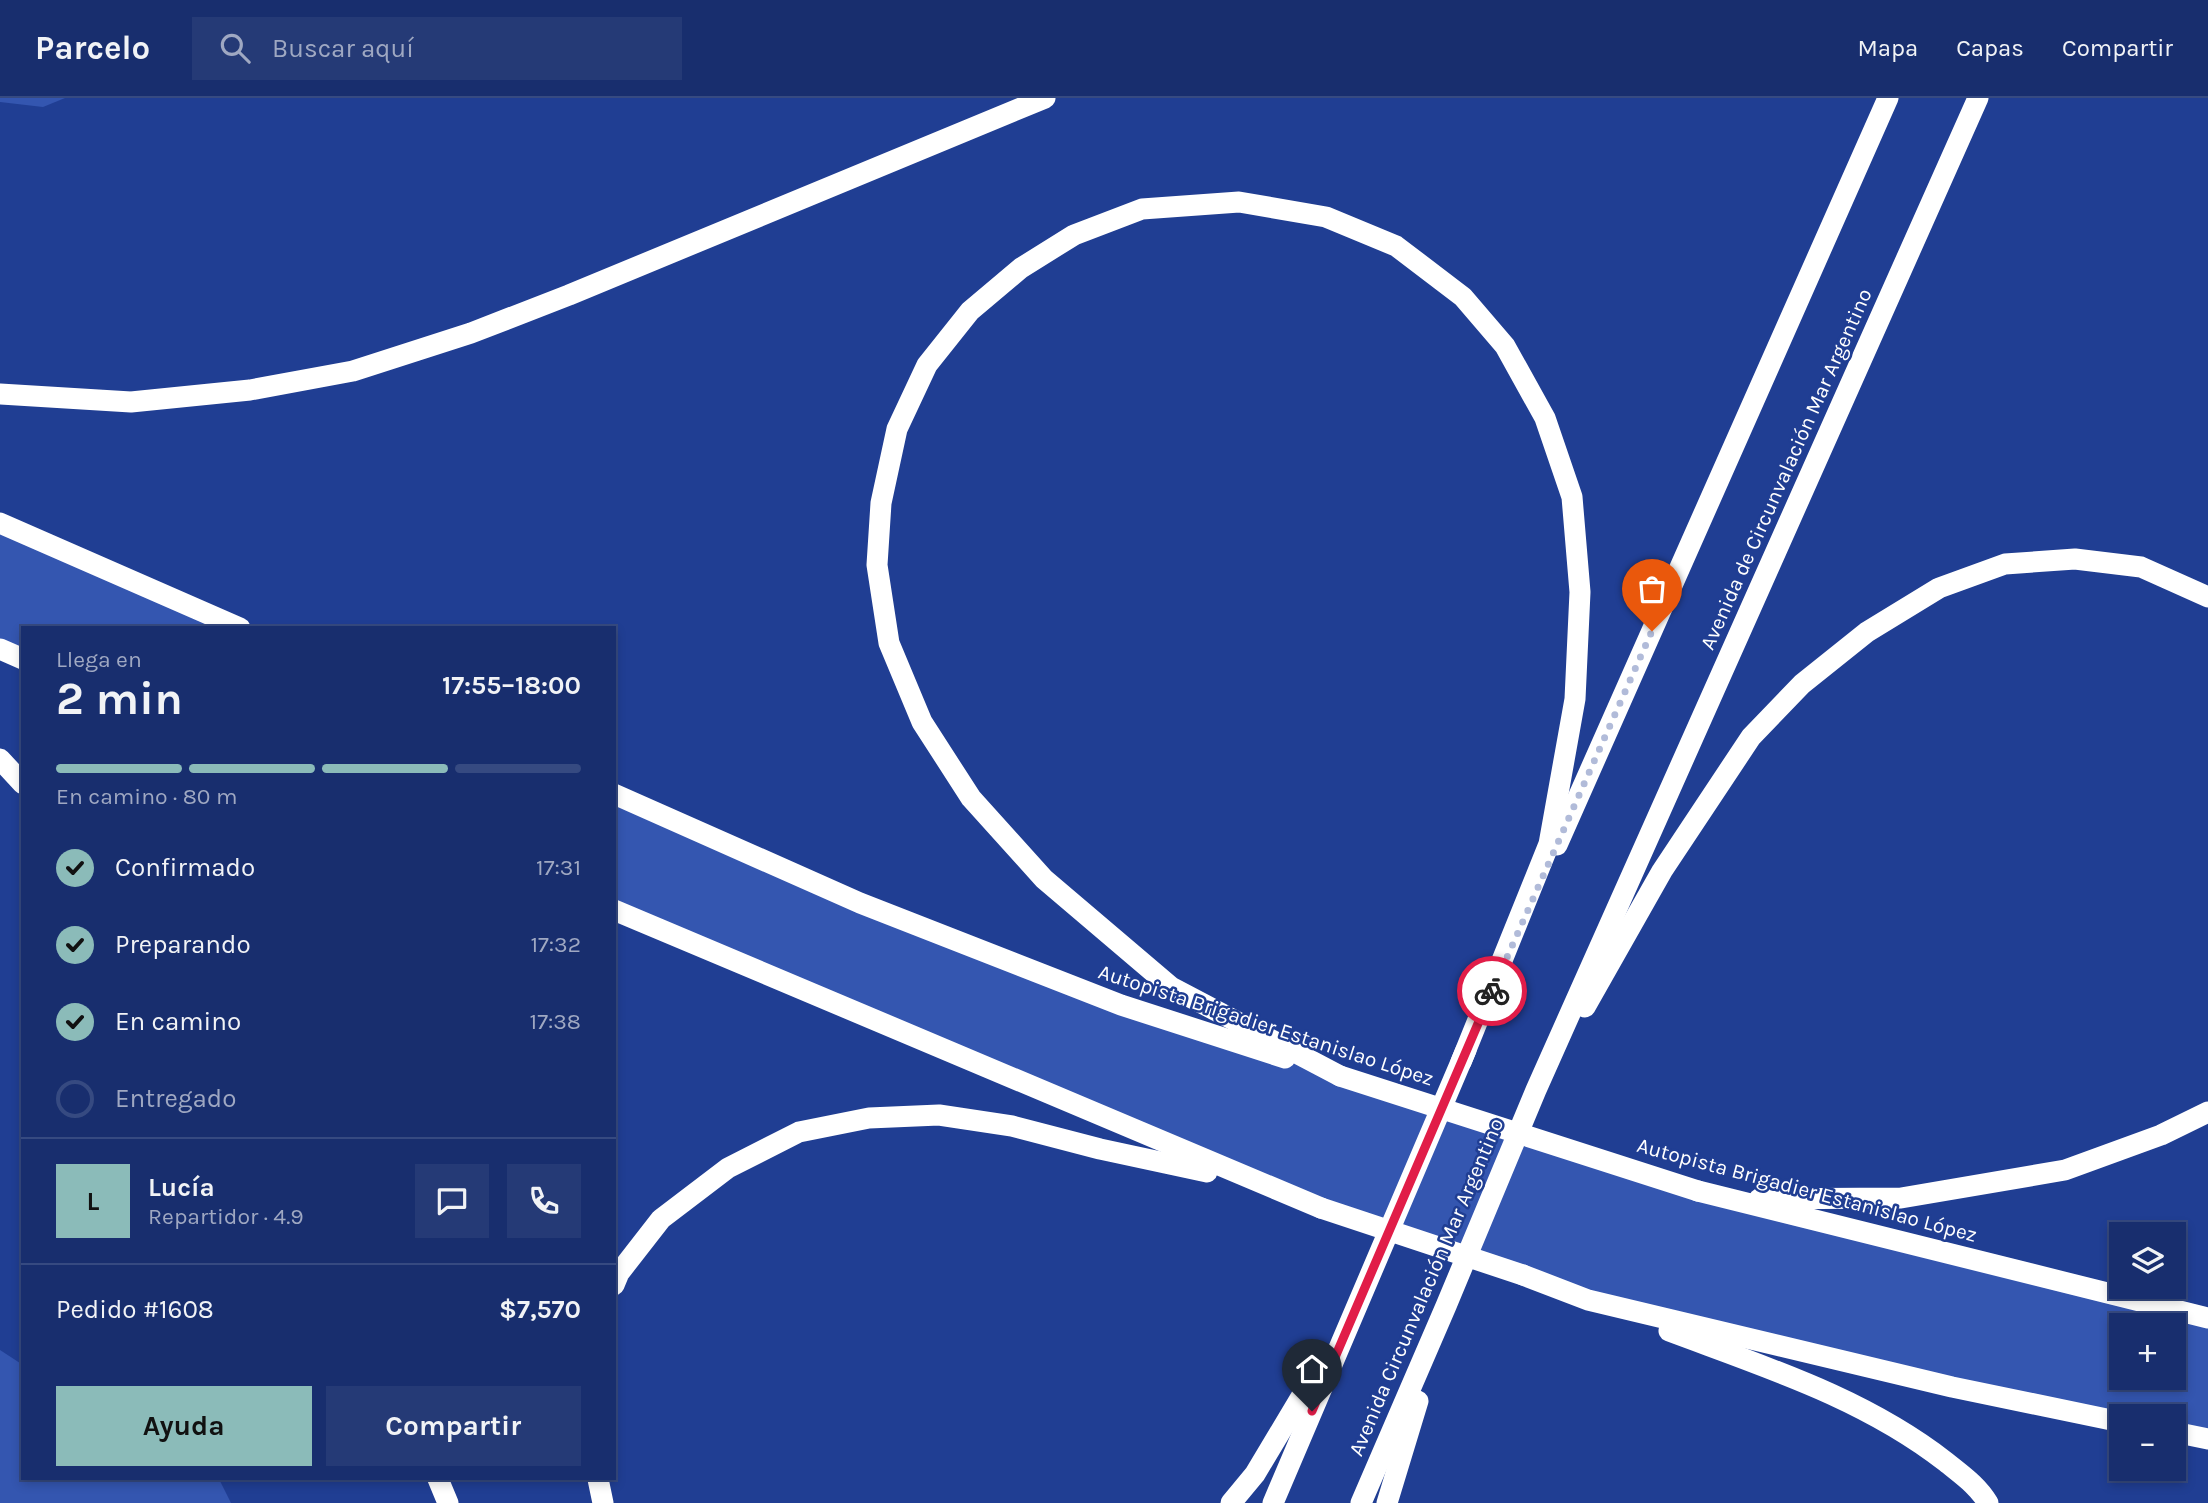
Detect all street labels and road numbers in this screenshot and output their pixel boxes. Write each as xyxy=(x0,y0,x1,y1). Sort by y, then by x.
street label: Avenida de Circunvalación Mar Argentino xyxy=(1695,285,1877,653)
street label: Autopista Brigadier Estanislao López xyxy=(1095,959,1437,1091)
street label: Avenida Circunvalación Mar Argentino xyxy=(1344,1115,1508,1459)
street label: Autopista Brigadier Estanislao López xyxy=(1634,1133,1980,1247)

